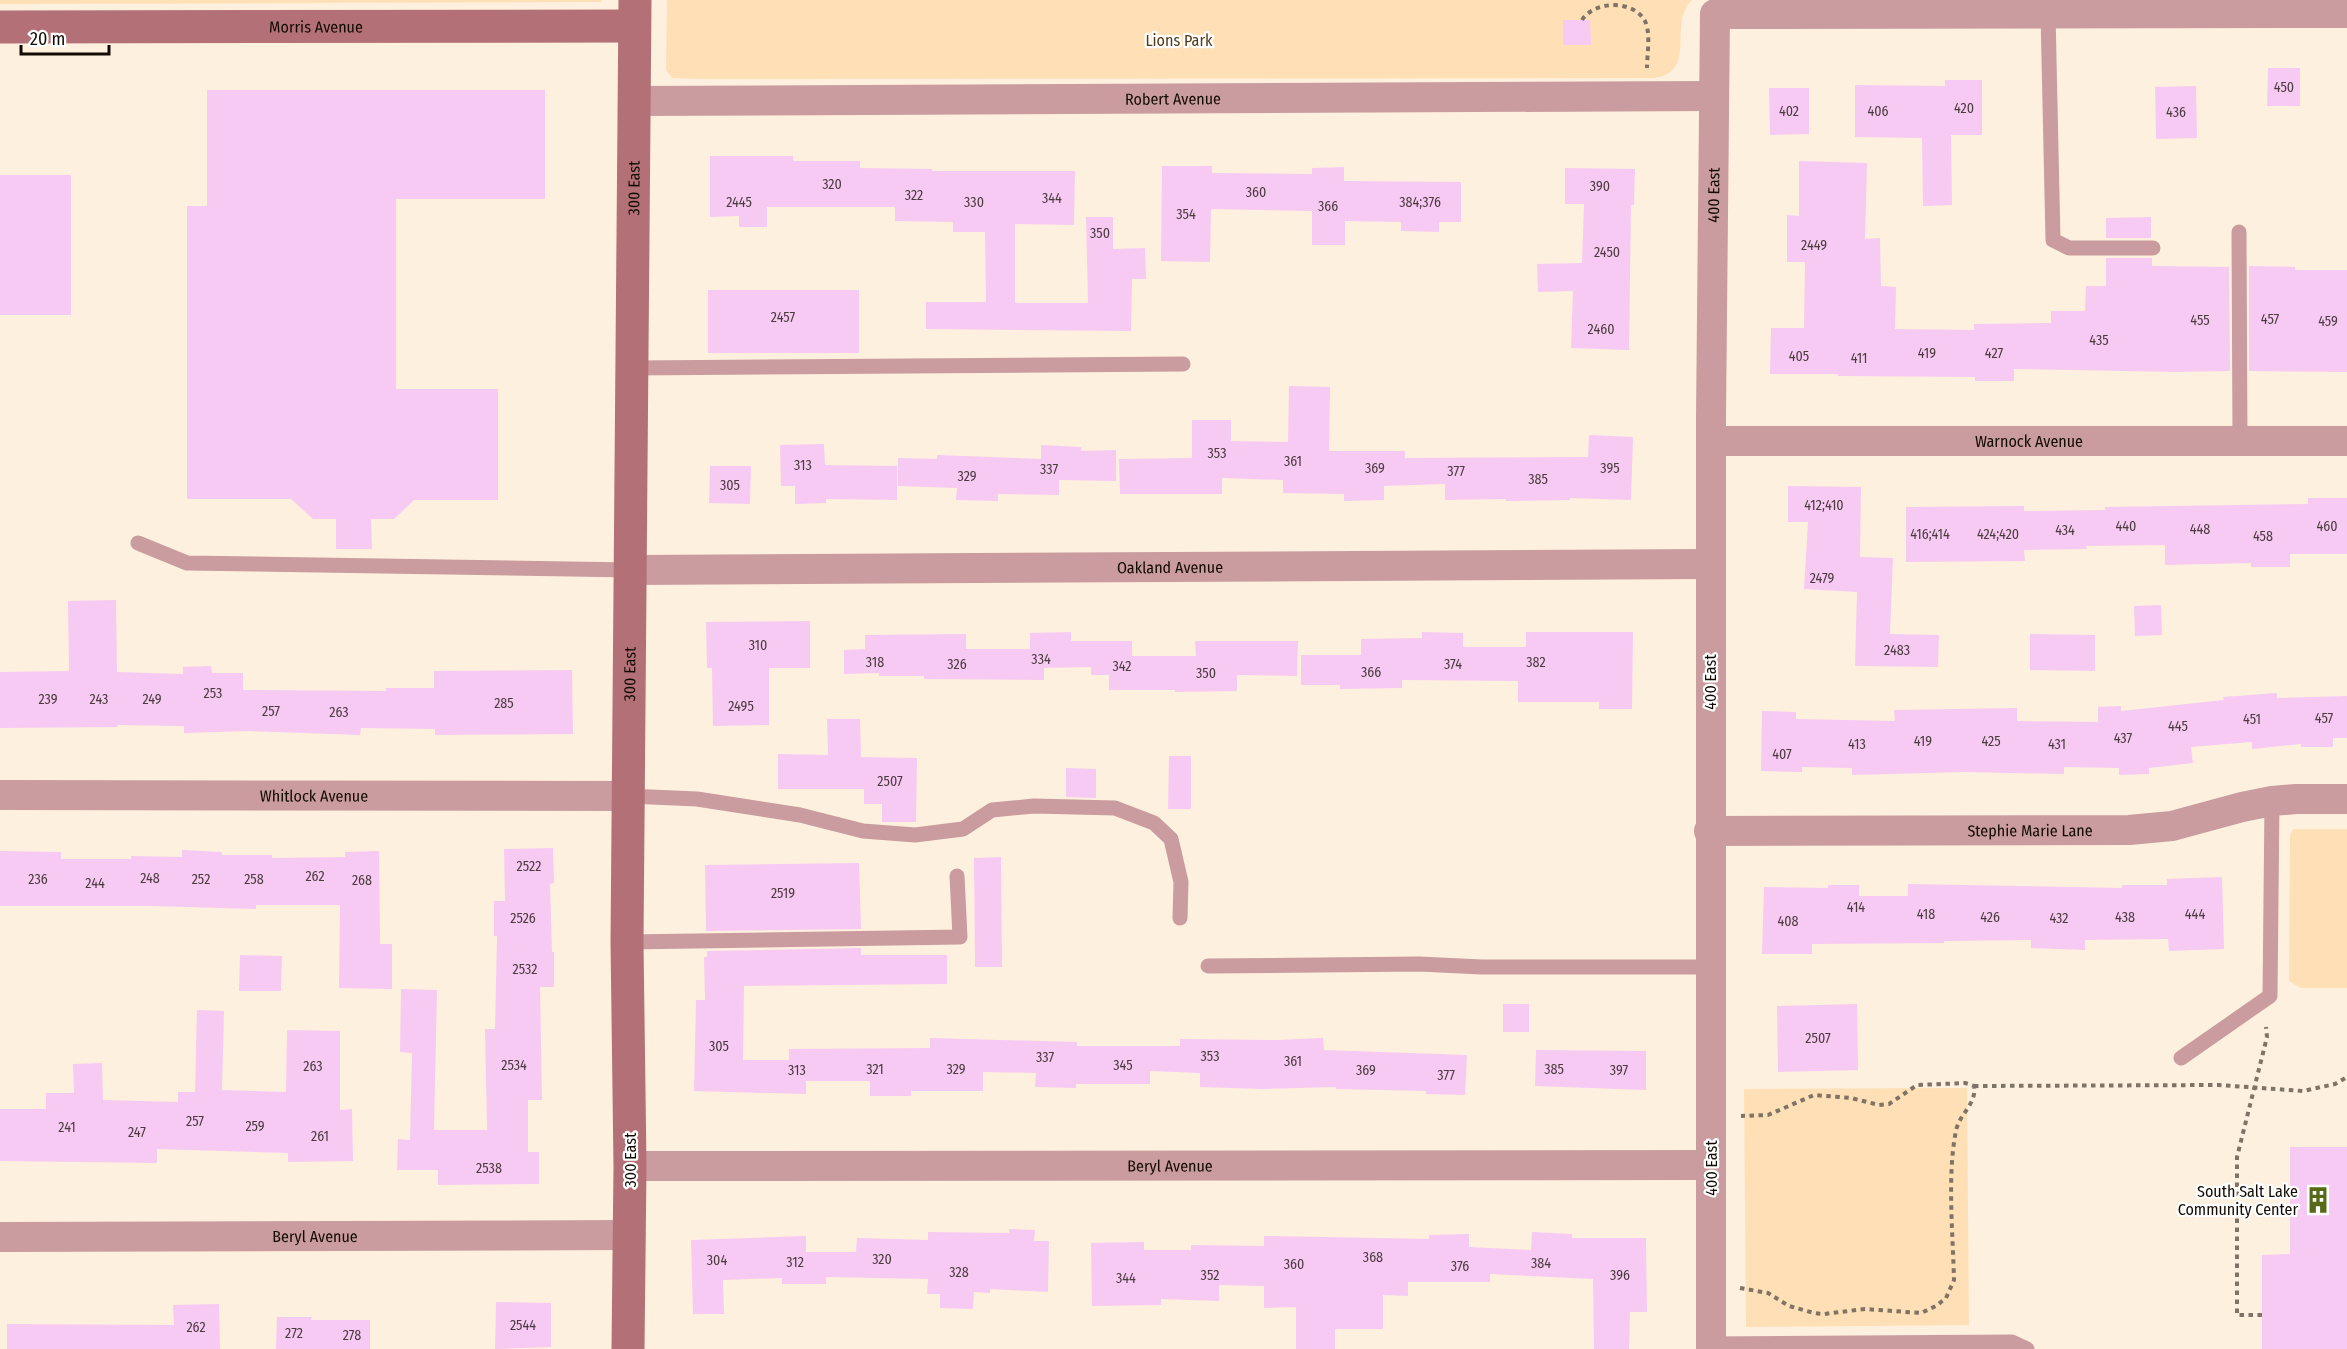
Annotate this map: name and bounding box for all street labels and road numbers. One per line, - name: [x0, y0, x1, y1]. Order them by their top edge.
- street label: Morris Avenue: [269, 17, 363, 37]
- street label: Robert Avenue: [1125, 89, 1221, 109]
- street label: 300 East: [624, 160, 644, 216]
- street label: 400 East: [1704, 166, 1723, 223]
- street label: Warnock Avenue: [1975, 432, 2083, 451]
- street label: Oakland Avenue: [1117, 558, 1223, 577]
- street label: 300 East: [620, 646, 640, 702]
- street label: 400 East: [1701, 654, 1720, 710]
- street label: Whitlock Avenue: [260, 786, 368, 806]
- street label: Stephie Marie Lane: [1967, 821, 2093, 840]
- street label: 300 East: [621, 1132, 640, 1187]
- street label: 400 East: [1702, 1140, 1721, 1196]
- street label: Beryl Avenue: [1127, 1156, 1213, 1176]
- street label: Beryl Avenue: [272, 1227, 358, 1246]

